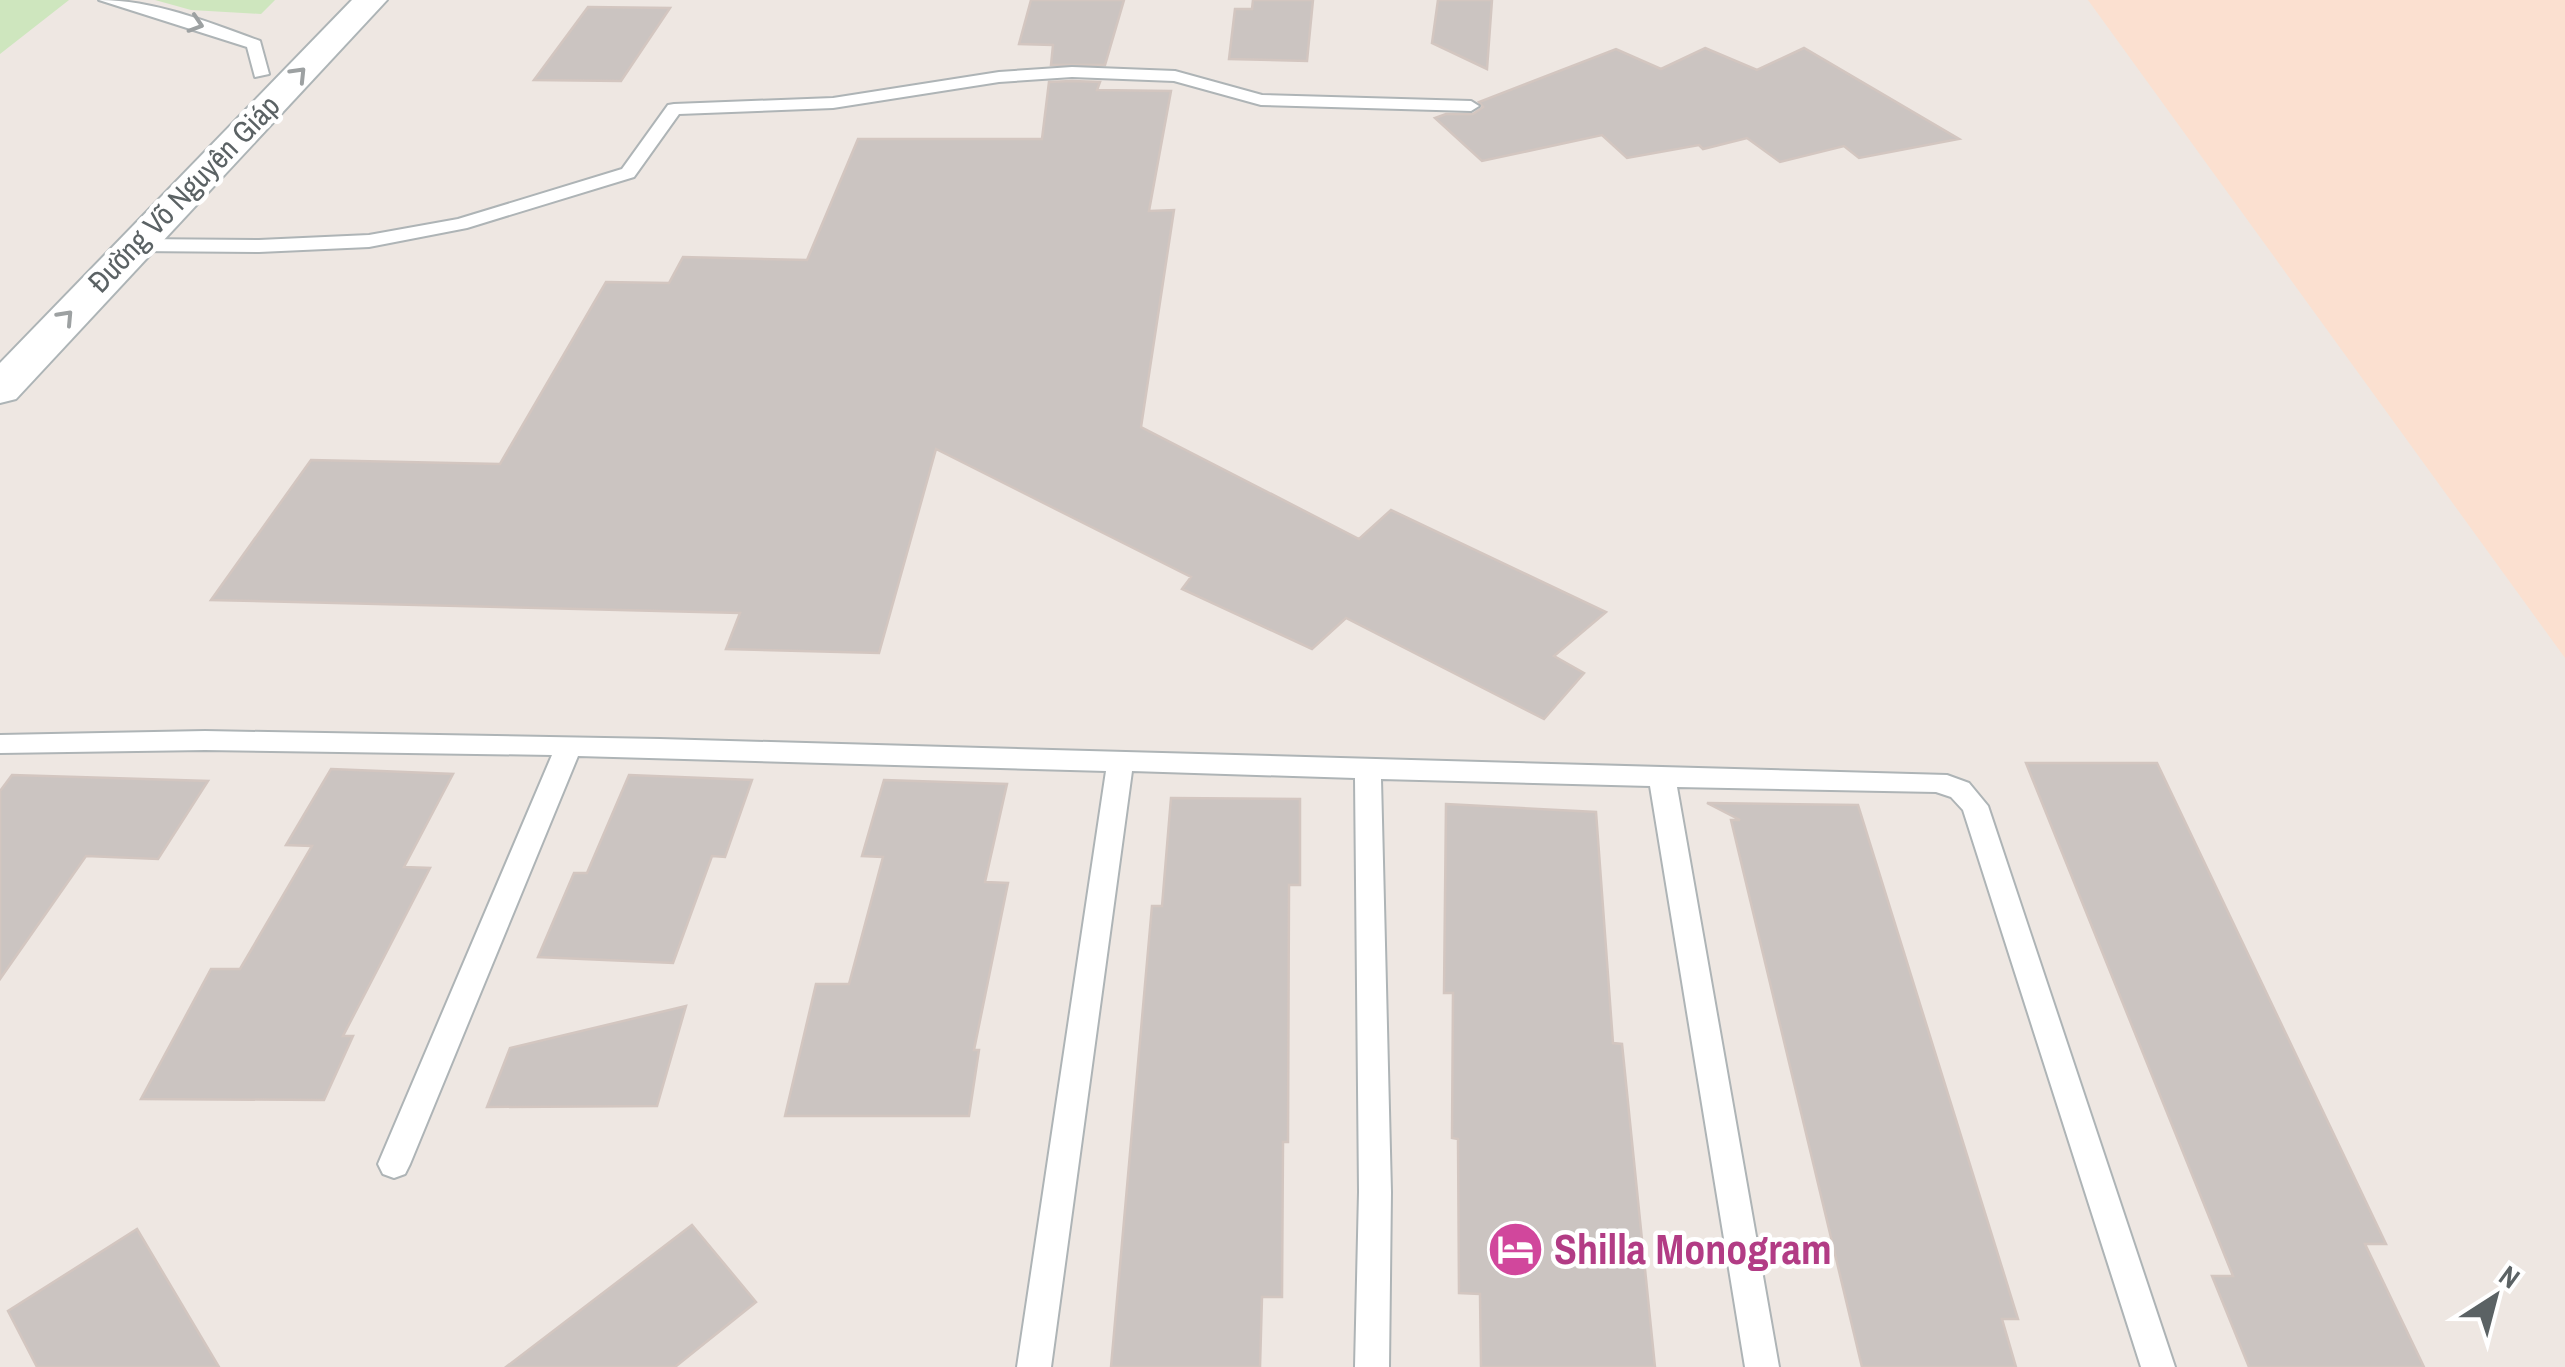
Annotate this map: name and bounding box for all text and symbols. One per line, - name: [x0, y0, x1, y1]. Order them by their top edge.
- one-way arrow: [187, 12, 204, 32]
- one-way arrow: [287, 67, 305, 86]
- street label: Đường Võ Nguyên Giáp: [79, 86, 288, 301]
- one-way arrow: [54, 310, 72, 329]
- hotel icon: Shilla Monogram: [1485, 1219, 1545, 1279]
- place label: Shilla Monogram: [1554, 1221, 1832, 1277]
- north arrow: [2445, 1247, 2545, 1347]
- text: N: [2492, 1257, 2528, 1297]

